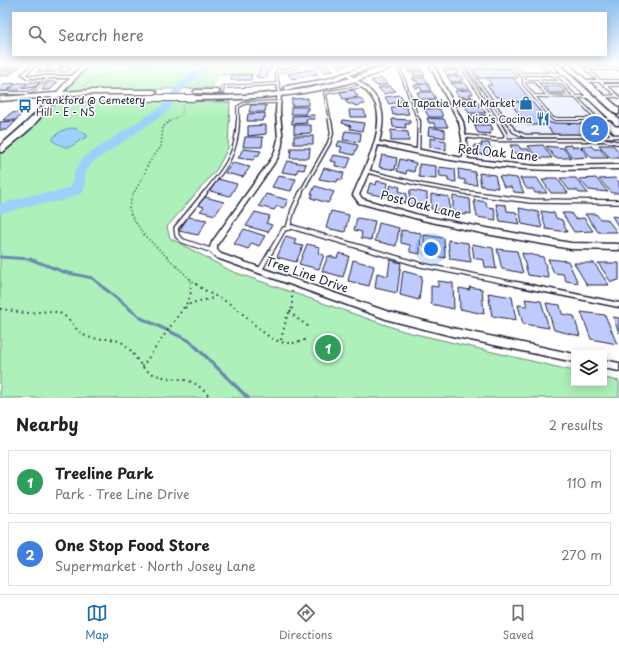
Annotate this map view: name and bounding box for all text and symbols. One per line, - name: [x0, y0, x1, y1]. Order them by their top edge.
- search box: [12, 12, 607, 56]
- icon: search: [26, 23, 48, 45]
- text: Search here: [58, 23, 144, 46]
- place label: Frankford @ Cemetery Hill - E - NS: [36, 92, 145, 119]
- place label: La Tapatia Meat Market: [397, 95, 515, 110]
- shop icon: La Tapatia Meat Market: [518, 95, 534, 111]
- bus stop icon: Frankford @ Cemetery Hill - E - NS: [17, 98, 33, 114]
- place label: Nico's Cocina: [467, 111, 533, 126]
- restaurant icon: Nico's Cocina: [535, 111, 551, 127]
- pin: 2: [582, 114, 608, 144]
- street label: Red Oak Lane: [457, 139, 539, 165]
- street label: Post Oak Lane: [379, 185, 464, 223]
- your location: [421, 239, 441, 259]
- street label: Tree Line Drive: [264, 252, 351, 297]
- pin: 1: [315, 333, 341, 363]
- map controls: [571, 350, 607, 386]
- button: layers: [571, 350, 607, 386]
- text: Nearby: [16, 411, 78, 437]
- text: 2 results: [549, 415, 603, 434]
- text: Treeline Park: [55, 461, 154, 484]
- text: 1: [27, 473, 33, 492]
- text: 110 m: [567, 473, 602, 492]
- text: Park · Tree Line Drive: [55, 484, 190, 503]
- text: One Stop Food Store: [55, 533, 210, 556]
- text: 2: [25, 545, 35, 564]
- text: 270 m: [561, 545, 602, 564]
- text: Supermarket · North Josey Lane: [55, 556, 256, 575]
- tab: Map: [85, 602, 109, 643]
- tab: Directions: [279, 602, 332, 643]
- tab: Saved: [503, 602, 534, 643]

